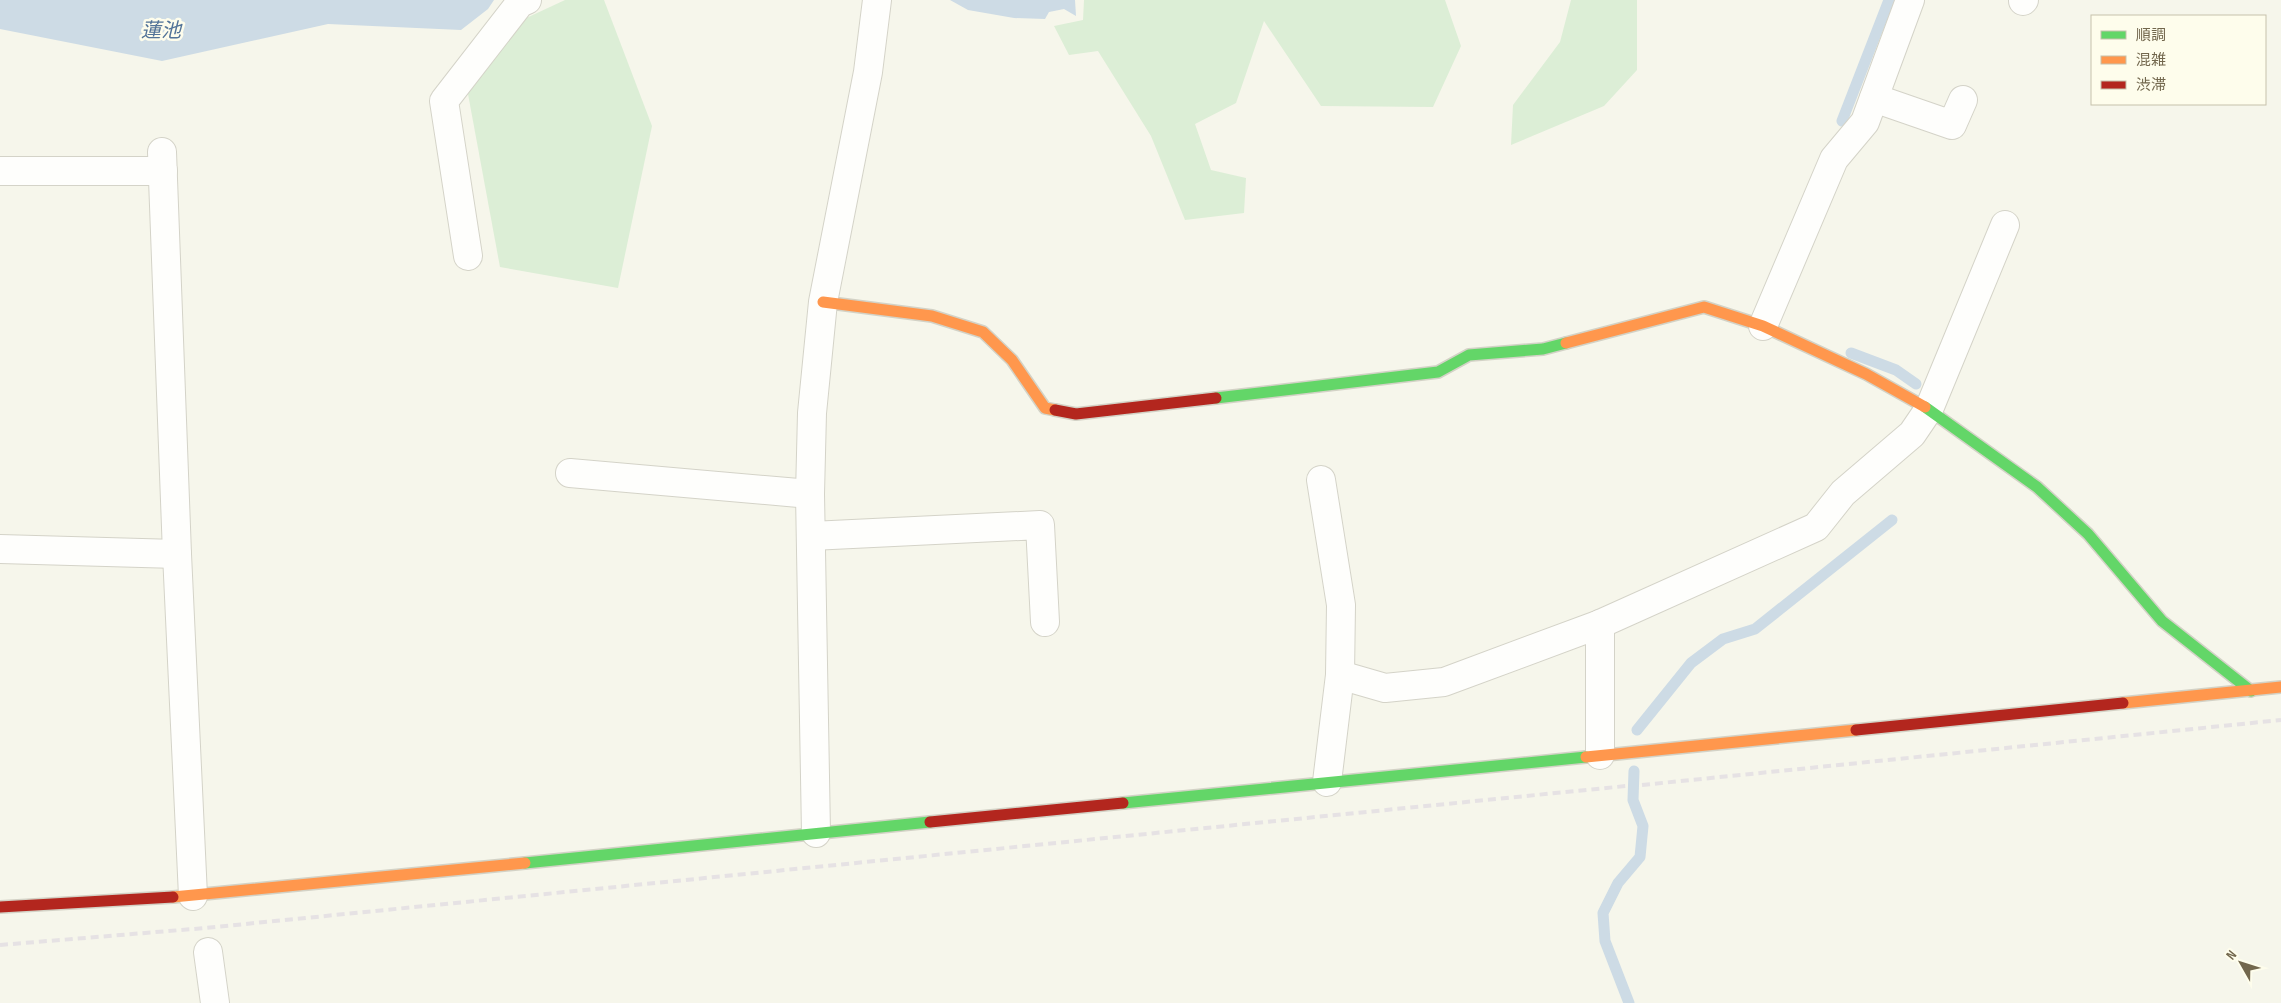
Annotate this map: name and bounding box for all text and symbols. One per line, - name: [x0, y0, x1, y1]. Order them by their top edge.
- legend: [2091, 15, 2266, 105]
- water label: 蓮池: [141, 19, 183, 43]
- text: 順調: [2136, 26, 2166, 45]
- text: 混雑: [2136, 51, 2166, 70]
- text: 渋滞: [2136, 76, 2166, 95]
- north arrow: [2216, 938, 2266, 988]
- text: N: [2222, 947, 2240, 963]

